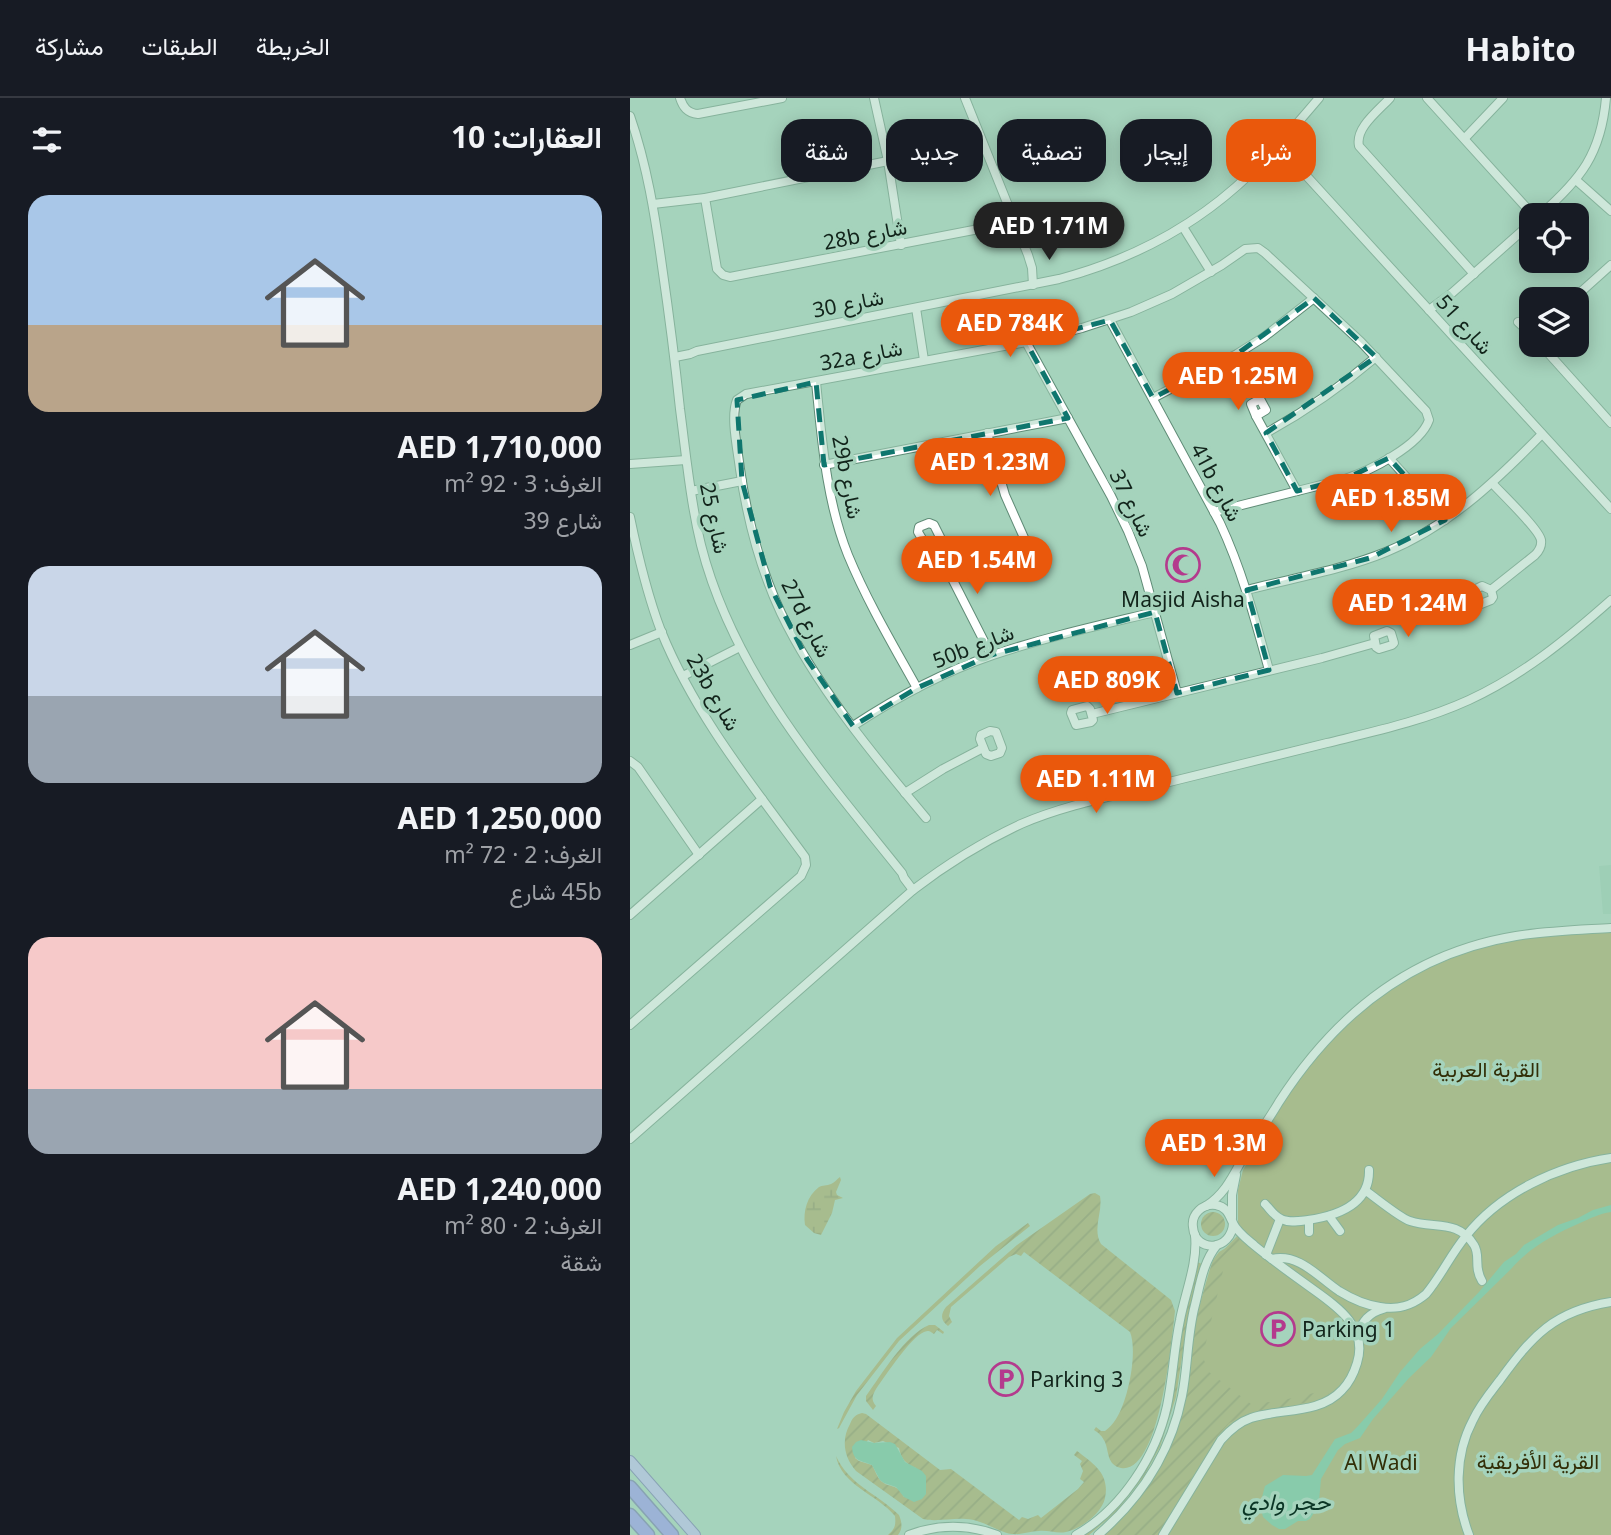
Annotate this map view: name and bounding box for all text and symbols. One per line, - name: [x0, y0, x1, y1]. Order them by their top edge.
- text: Habito: [1465, 26, 1576, 71]
- text: مشاركة: [35, 29, 103, 62]
- text: الطبقات: [141, 29, 218, 62]
- text: الخريطة: [256, 29, 330, 62]
- text: العقارات: 10: [451, 116, 602, 157]
- chip: شقة: [781, 119, 872, 182]
- chip: جديد: [886, 119, 983, 182]
- chip: تصفية: [997, 119, 1106, 182]
- chip: إيجار: [1120, 119, 1212, 182]
- chip: شراء: [1226, 119, 1316, 182]
- icon: filters: [28, 121, 66, 159]
- pin: AED 1.71M: [969, 202, 1129, 262]
- map controls: [1519, 203, 1589, 357]
- button: locate: [1519, 203, 1589, 273]
- text: AED 1.71M: [989, 209, 1109, 241]
- street label: 28b شارع: [821, 212, 909, 257]
- icon: home: [252, 240, 378, 366]
- street label: شارع 30: [810, 282, 886, 325]
- button: layers: [1519, 287, 1589, 357]
- street label: شارع 51: [1430, 288, 1499, 361]
- pin: AED 784K: [938, 300, 1082, 359]
- text: AED 784K: [957, 306, 1063, 338]
- street label: 32a شارع: [817, 333, 905, 378]
- pin: AED 1.25M: [1158, 352, 1318, 412]
- text: AED 1.25M: [1178, 359, 1298, 391]
- text: AED 1,710,000: [397, 426, 602, 467]
- street label: 29b شارع: [825, 433, 870, 521]
- pin: AED 1.23M: [910, 438, 1070, 498]
- street label: 41b شارع: [1184, 438, 1249, 526]
- text: AED 1.23M: [930, 445, 1050, 477]
- street label: شارع 37: [1103, 465, 1160, 542]
- text: الغرف: 3 · 92 m²: [444, 467, 602, 499]
- pin: AED 1.85M: [1311, 474, 1471, 534]
- street label: شارع 25: [693, 480, 736, 556]
- text: AED 1.85M: [1331, 481, 1451, 513]
- text: شارع 39: [523, 504, 602, 536]
- pin: AED 1.54M: [897, 536, 1057, 596]
- text: AED 1.54M: [917, 543, 1037, 575]
- mosque icon: Masjid Aisha: [1164, 546, 1202, 584]
- street label: 27d شارع: [774, 574, 839, 663]
- pin: AED 1.24M: [1328, 580, 1488, 639]
- place label: Masjid Aisha: [1121, 585, 1245, 613]
- text: AED 1.24M: [1348, 586, 1468, 618]
- icon: home: [252, 611, 378, 737]
- street label: 50b شارع: [928, 618, 1018, 675]
- street label: 23b شارع: [680, 648, 747, 736]
- pin: AED 809K: [1035, 656, 1179, 716]
- text: AED 809K: [1054, 663, 1160, 695]
- pin: AED 1.11M: [1016, 756, 1176, 815]
- text: AED 1.11M: [1036, 762, 1156, 794]
- text: AED 1,250,000: [397, 797, 602, 838]
- text: الغرف: 2 · 72 m²: [444, 838, 602, 870]
- text: 45b شارع: [509, 875, 602, 907]
- icon: home: [252, 982, 378, 1108]
- park label: القرية العربية: [1432, 1055, 1540, 1083]
- pin: AED 1.3M: [1142, 1119, 1286, 1179]
- text: AED 1.3M: [1161, 1126, 1267, 1158]
- text: AED 1,240,000: [397, 1168, 602, 1209]
- text: الغرف: 2 · 80 m²: [444, 1209, 602, 1241]
- text: شقة: [560, 1246, 602, 1278]
- parking icon: Parking 1: [1259, 1310, 1297, 1348]
- place label: Parking 1: [1302, 1315, 1395, 1343]
- parking icon: Parking 3: [987, 1360, 1025, 1398]
- place label: Parking 3: [1030, 1365, 1123, 1393]
- park label: القرية الأفريقية: [1477, 1447, 1599, 1475]
- park label: Al Wadi: [1344, 1448, 1418, 1476]
- water label: حجر وادي: [1242, 1485, 1331, 1521]

